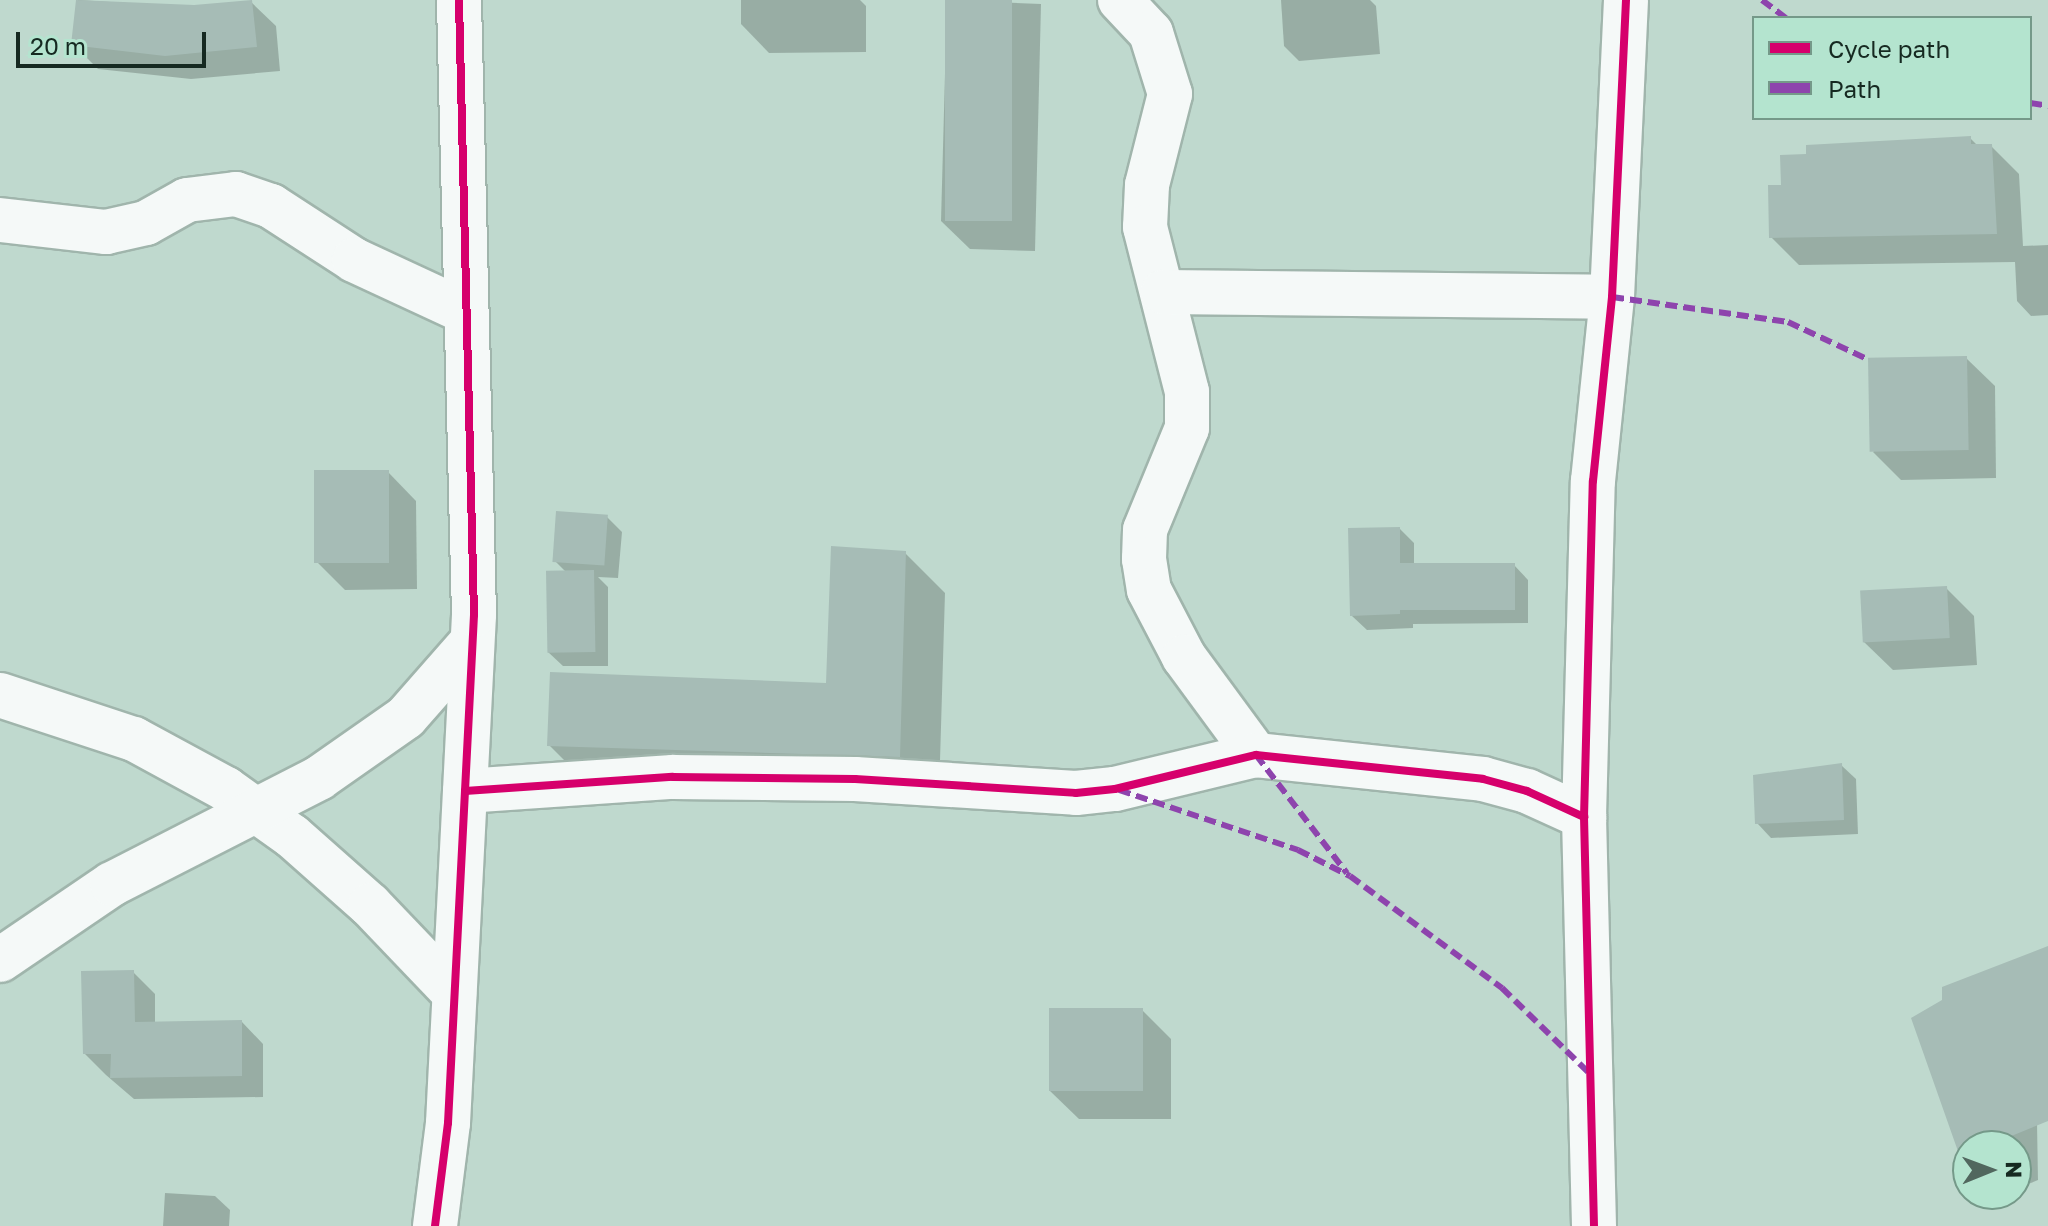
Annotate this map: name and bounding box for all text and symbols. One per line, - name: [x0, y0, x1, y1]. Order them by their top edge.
- scale bar: [20, 16, 210, 66]
- legend: [1752, 16, 2032, 120]
- text: 20 m: [30, 31, 86, 60]
- text: Cycle path: [1828, 34, 1950, 63]
- text: Path: [1828, 74, 1881, 103]
- north arrow: [1952, 1130, 2032, 1210]
- text: N: [2001, 1161, 2028, 1178]

